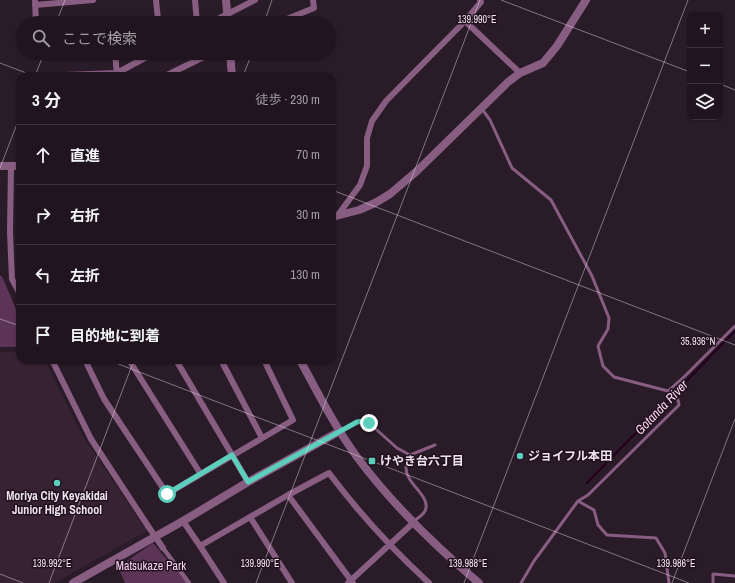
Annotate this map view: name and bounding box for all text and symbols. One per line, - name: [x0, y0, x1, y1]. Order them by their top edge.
- map controls: [687, 12, 723, 120]
- button: +: [687, 12, 723, 48]
- text: 139.990°E: [457, 13, 497, 26]
- search box: [16, 16, 336, 60]
- icon: search: [30, 27, 52, 49]
- text: ここで検索: [62, 28, 137, 49]
- button: −: [687, 48, 723, 84]
- button: layers: [687, 84, 723, 120]
- text: 3 分: [32, 88, 61, 111]
- text: 徒歩 · 230 m: [255, 91, 320, 108]
- icon: ahead: [32, 144, 54, 166]
- text: 直進: [70, 145, 100, 166]
- text: 70 m: [296, 146, 320, 163]
- icon: right: [32, 204, 54, 226]
- text: 右折: [70, 205, 100, 226]
- text: 30 m: [296, 206, 320, 223]
- icon: left: [32, 264, 54, 286]
- text: 左折: [70, 265, 100, 286]
- text: 130 m: [290, 266, 320, 283]
- icon: arrive: [32, 324, 54, 346]
- text: 目的地に到着: [70, 325, 160, 346]
- text: 35.936°N: [681, 335, 716, 348]
- water label: Gotanda River: [631, 376, 692, 438]
- route end: [360, 414, 378, 432]
- place label: ジョイフル本田: [528, 448, 612, 464]
- marker: ジョイフル本田: [515, 451, 525, 461]
- place label: けやき台六丁目: [380, 453, 464, 469]
- marker: けやき台六丁目: [367, 456, 377, 466]
- marker: Moriya City Keyakidai Junior High School: [52, 478, 62, 488]
- route start: [158, 485, 176, 503]
- place label: Moriya City Keyakidai Junior High School: [6, 488, 108, 518]
- text: 139.992°E: [32, 557, 72, 570]
- text: 139.990°E: [240, 557, 280, 570]
- text: 139.988°E: [448, 557, 488, 570]
- text: 139.986°E: [656, 557, 696, 570]
- park label: Matsukaze Park: [116, 558, 186, 574]

